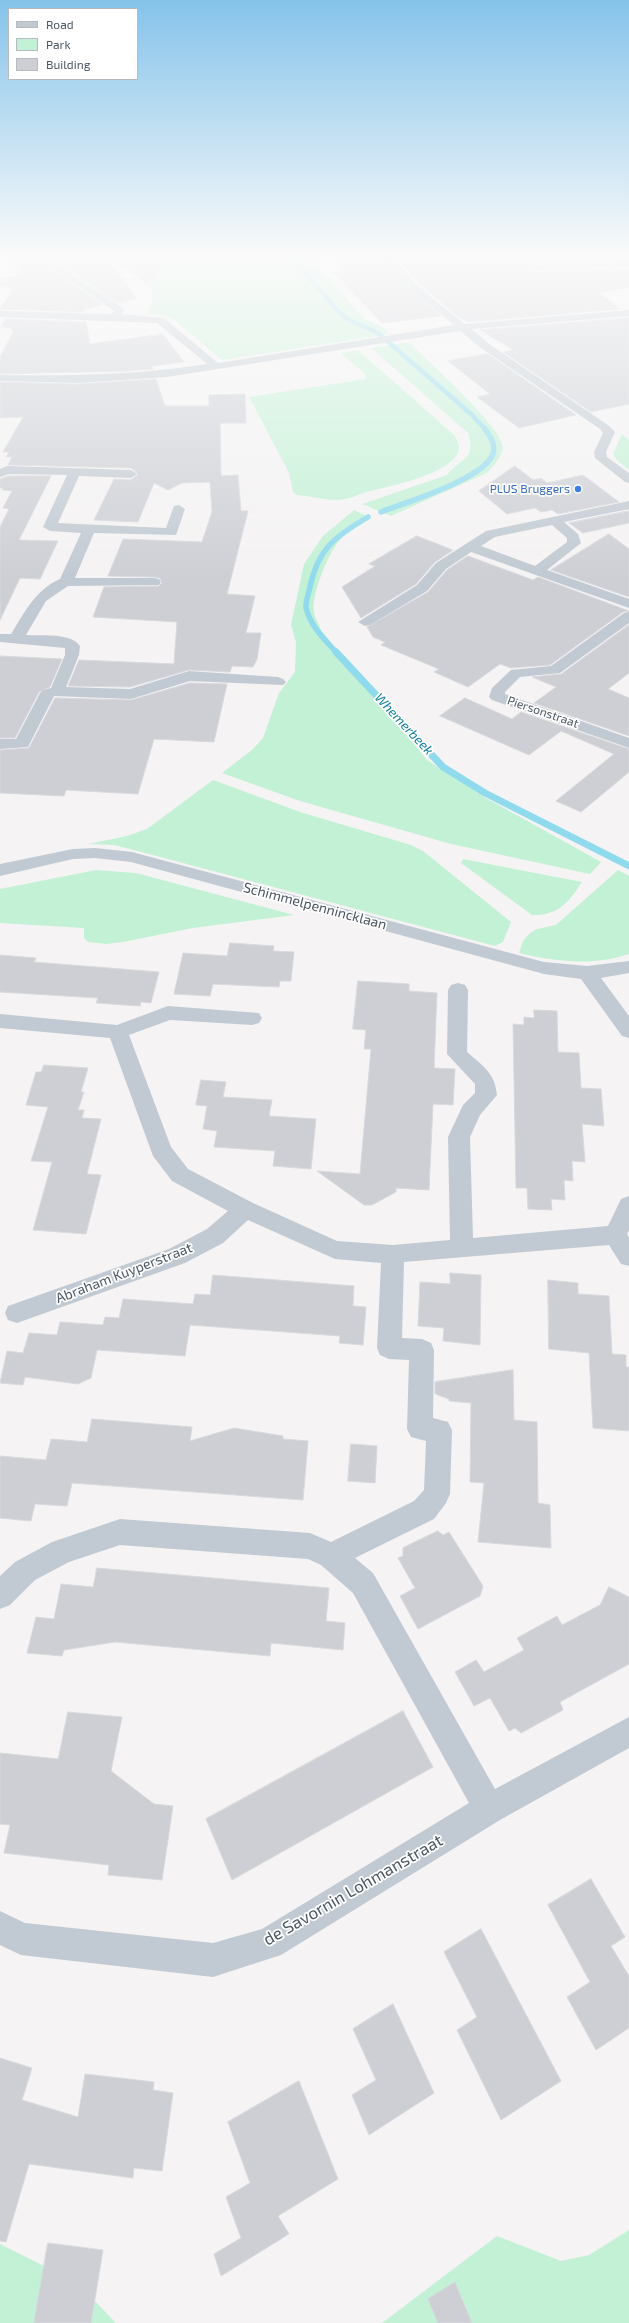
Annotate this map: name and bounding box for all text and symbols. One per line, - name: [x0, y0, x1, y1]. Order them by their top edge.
- legend: [8, 8, 138, 80]
- text: Road: [46, 17, 74, 31]
- text: Park: [46, 37, 71, 51]
- text: Building: [46, 57, 90, 71]
- place label: PLUS Bruggers: [490, 482, 570, 496]
- marker: PLUS Bruggers: [573, 484, 583, 494]
- water label: Whemerbeek: [372, 690, 436, 758]
- street label: Piersonstraat: [505, 693, 581, 731]
- street label: Schimmelpennincklaan: [242, 879, 388, 933]
- street label: Abraham Kuyperstraat: [53, 1239, 195, 1307]
- street label: de Savornin Lohmanstraat: [260, 1830, 446, 1950]

